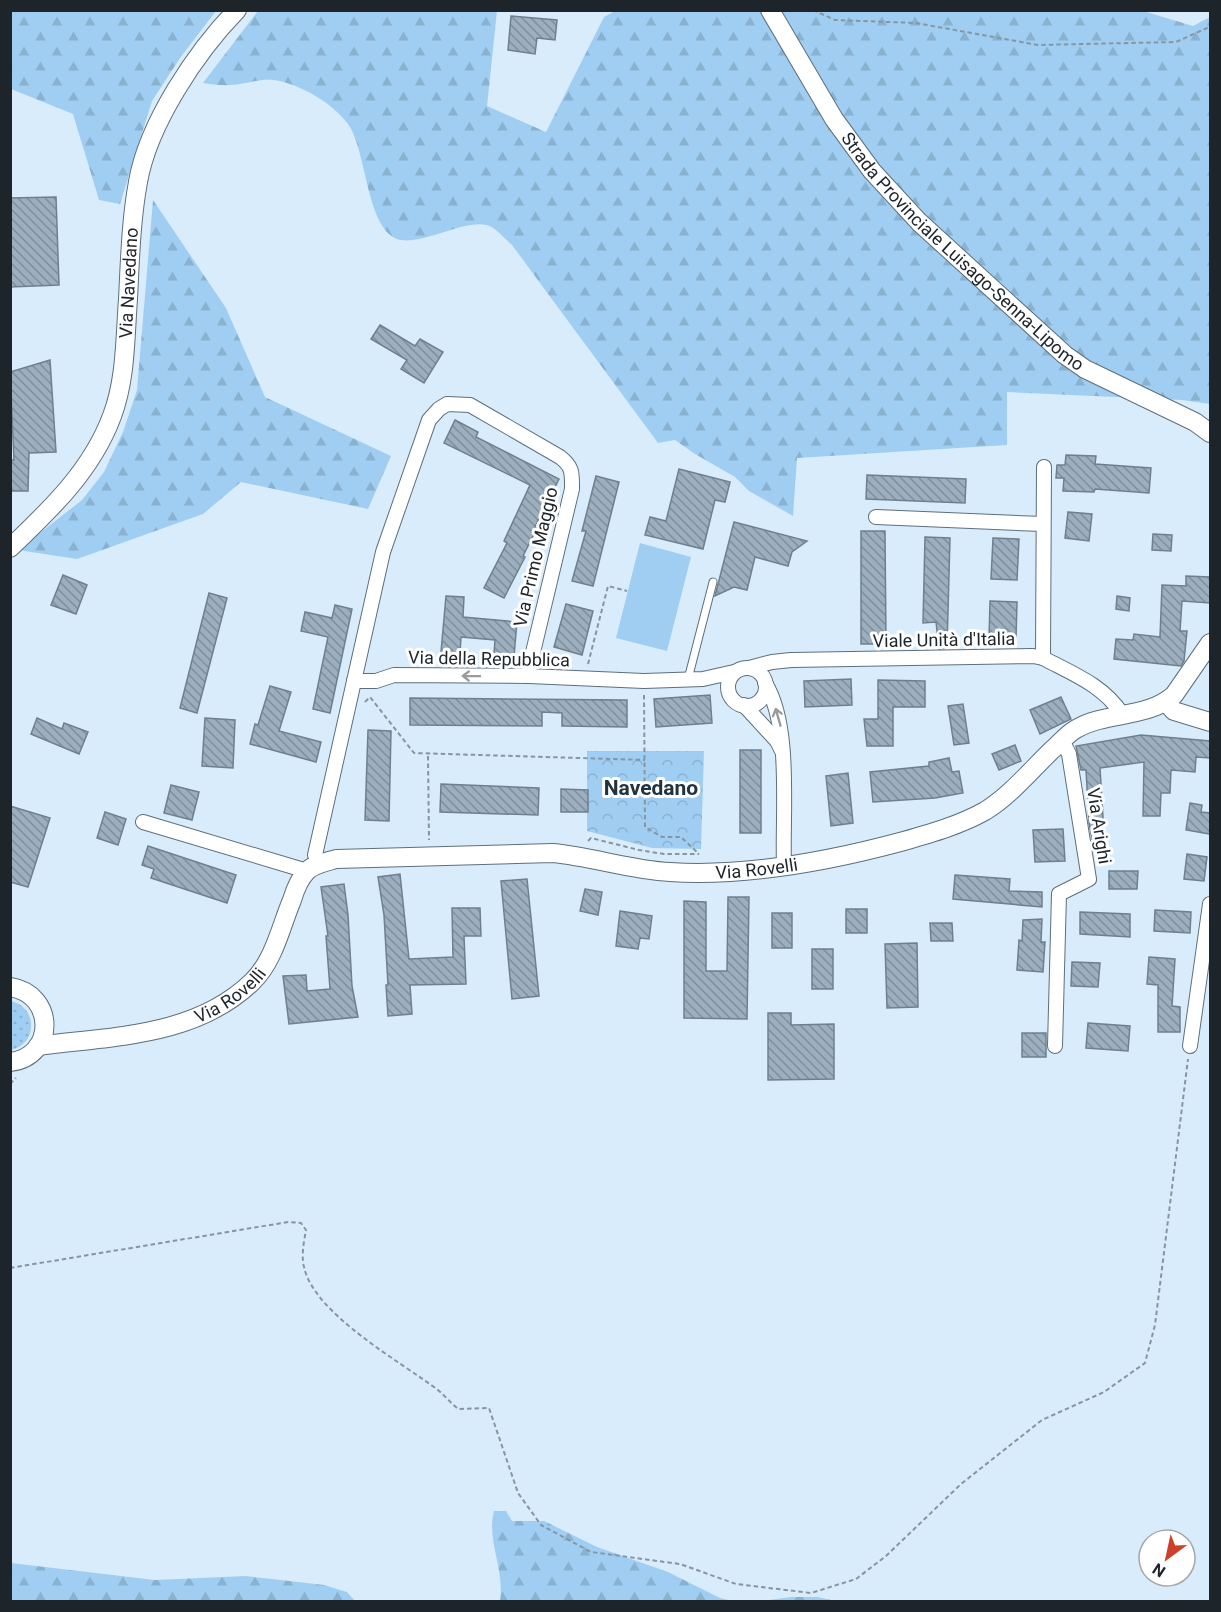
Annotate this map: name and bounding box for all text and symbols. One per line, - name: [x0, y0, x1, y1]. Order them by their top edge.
- street label: Strada Provinciale Luisago-Senna-Lipomo: [837, 128, 1088, 375]
- street label: Via Navedano: [115, 227, 142, 339]
- street label: Via Primo Maggio: [509, 485, 562, 629]
- street label: Viale Unità d'Italia: [873, 628, 1015, 651]
- street label: Via della Repubblica: [408, 647, 570, 670]
- one-way arrow: [461, 670, 481, 682]
- one-way arrow: [772, 708, 783, 727]
- district label: Navedano: [604, 776, 698, 800]
- street label: Via Arighi: [1083, 786, 1116, 865]
- street label: Via Rovelli: [715, 854, 799, 883]
- street label: Via Rovelli: [191, 964, 270, 1027]
- north arrow: [1137, 1528, 1197, 1588]
- text: N: [1149, 1559, 1169, 1581]

